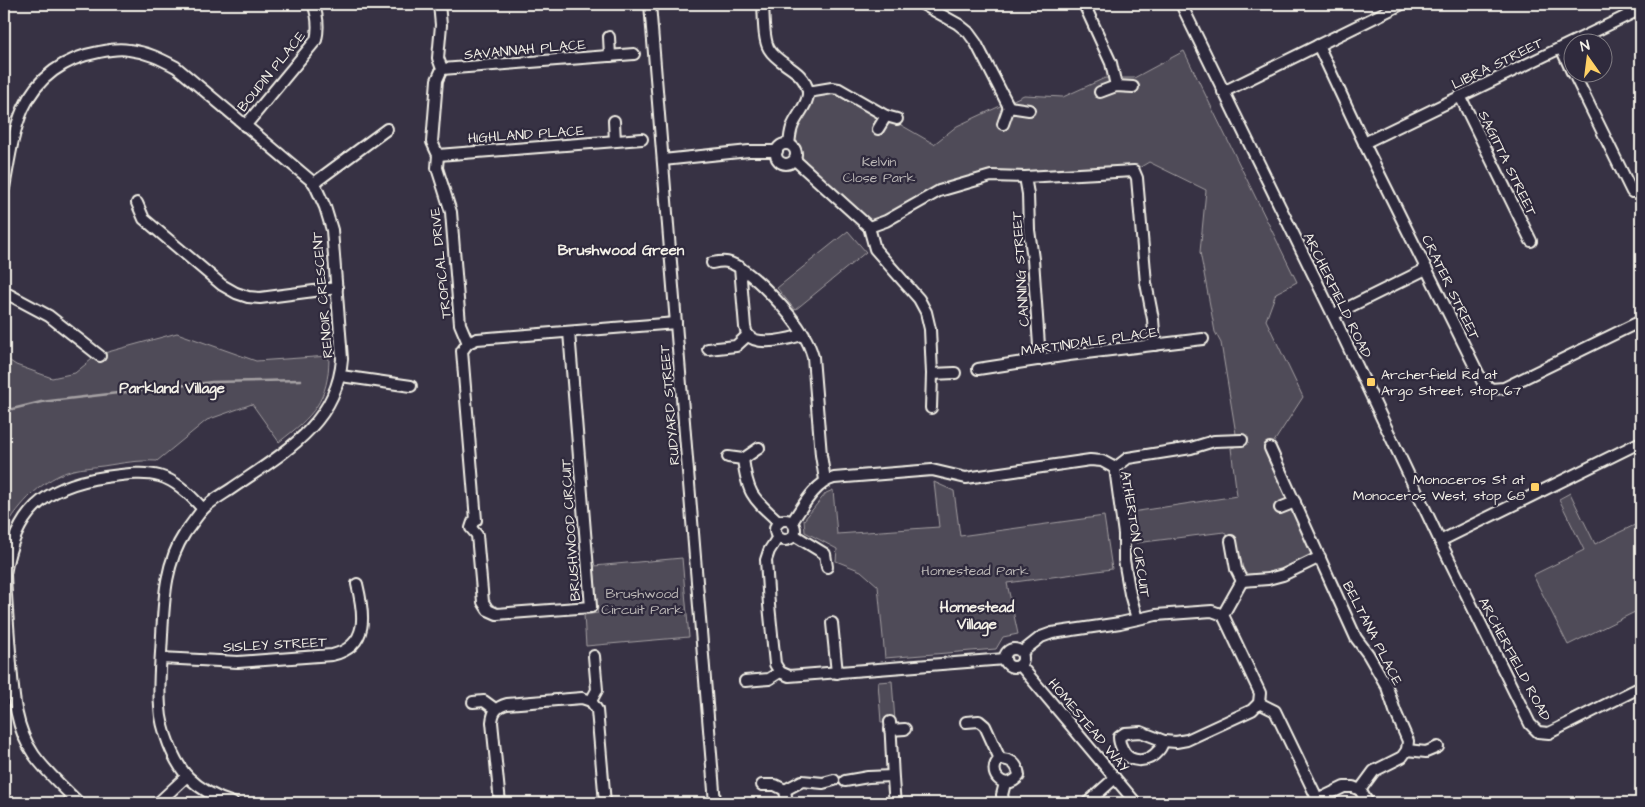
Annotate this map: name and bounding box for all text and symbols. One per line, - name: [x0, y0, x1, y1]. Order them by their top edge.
- street label: BOUDIN PLACE: [233, 26, 311, 116]
- north arrow: [1562, 32, 1612, 82]
- street label: LIBRA STREET: [1448, 33, 1547, 95]
- street label: SAVANNAH PLACE: [463, 35, 587, 65]
- text: N: [1578, 36, 1592, 57]
- street label: SAGITTA STREET: [1473, 107, 1541, 220]
- street label: HIGHLAND PLACE: [467, 121, 586, 149]
- park label: Kelvin Close Park: [843, 152, 916, 188]
- street label: TROPICAL DRIVE: [425, 206, 457, 319]
- street label: CANNING STREET: [1007, 210, 1035, 327]
- street label: ARCHERFIELD ROAD: [1298, 229, 1376, 362]
- street label: RENOIR CRESCENT: [307, 231, 338, 359]
- street label: CRATER STREET: [1416, 232, 1484, 344]
- district label: Brushwood Green: [558, 240, 685, 261]
- street label: MARTINDALE PLACE: [1020, 322, 1159, 361]
- street label: RUDYARD STREET: [655, 343, 685, 466]
- place label: Archerfield Rd at Argo Street, stop 67: [1381, 365, 1521, 401]
- marker: Archerfield Rd at Argo Street, stop 67: [1365, 376, 1377, 388]
- district label: Parkland Village: [119, 378, 225, 401]
- street label: BRUSHWOOD CIRCUIT: [556, 458, 586, 602]
- street label: ATHERTON CIRCUIT: [1115, 470, 1155, 599]
- place label: Monoceros St at Monoceros West, stop 68: [1353, 470, 1525, 506]
- marker: Monoceros St at Monoceros West, stop 68: [1529, 481, 1541, 493]
- park label: Homestead Park: [921, 561, 1029, 581]
- street label: BELTANA PLACE: [1337, 578, 1407, 690]
- park label: Brushwood Circuit Park: [601, 584, 683, 620]
- street label: ARCHERFIELD ROAD: [1473, 594, 1555, 725]
- district label: Homestead Village: [940, 597, 1014, 637]
- street label: SISLEY STREET: [223, 632, 328, 658]
- street label: HOMESTEAD WAY: [1043, 674, 1134, 777]

